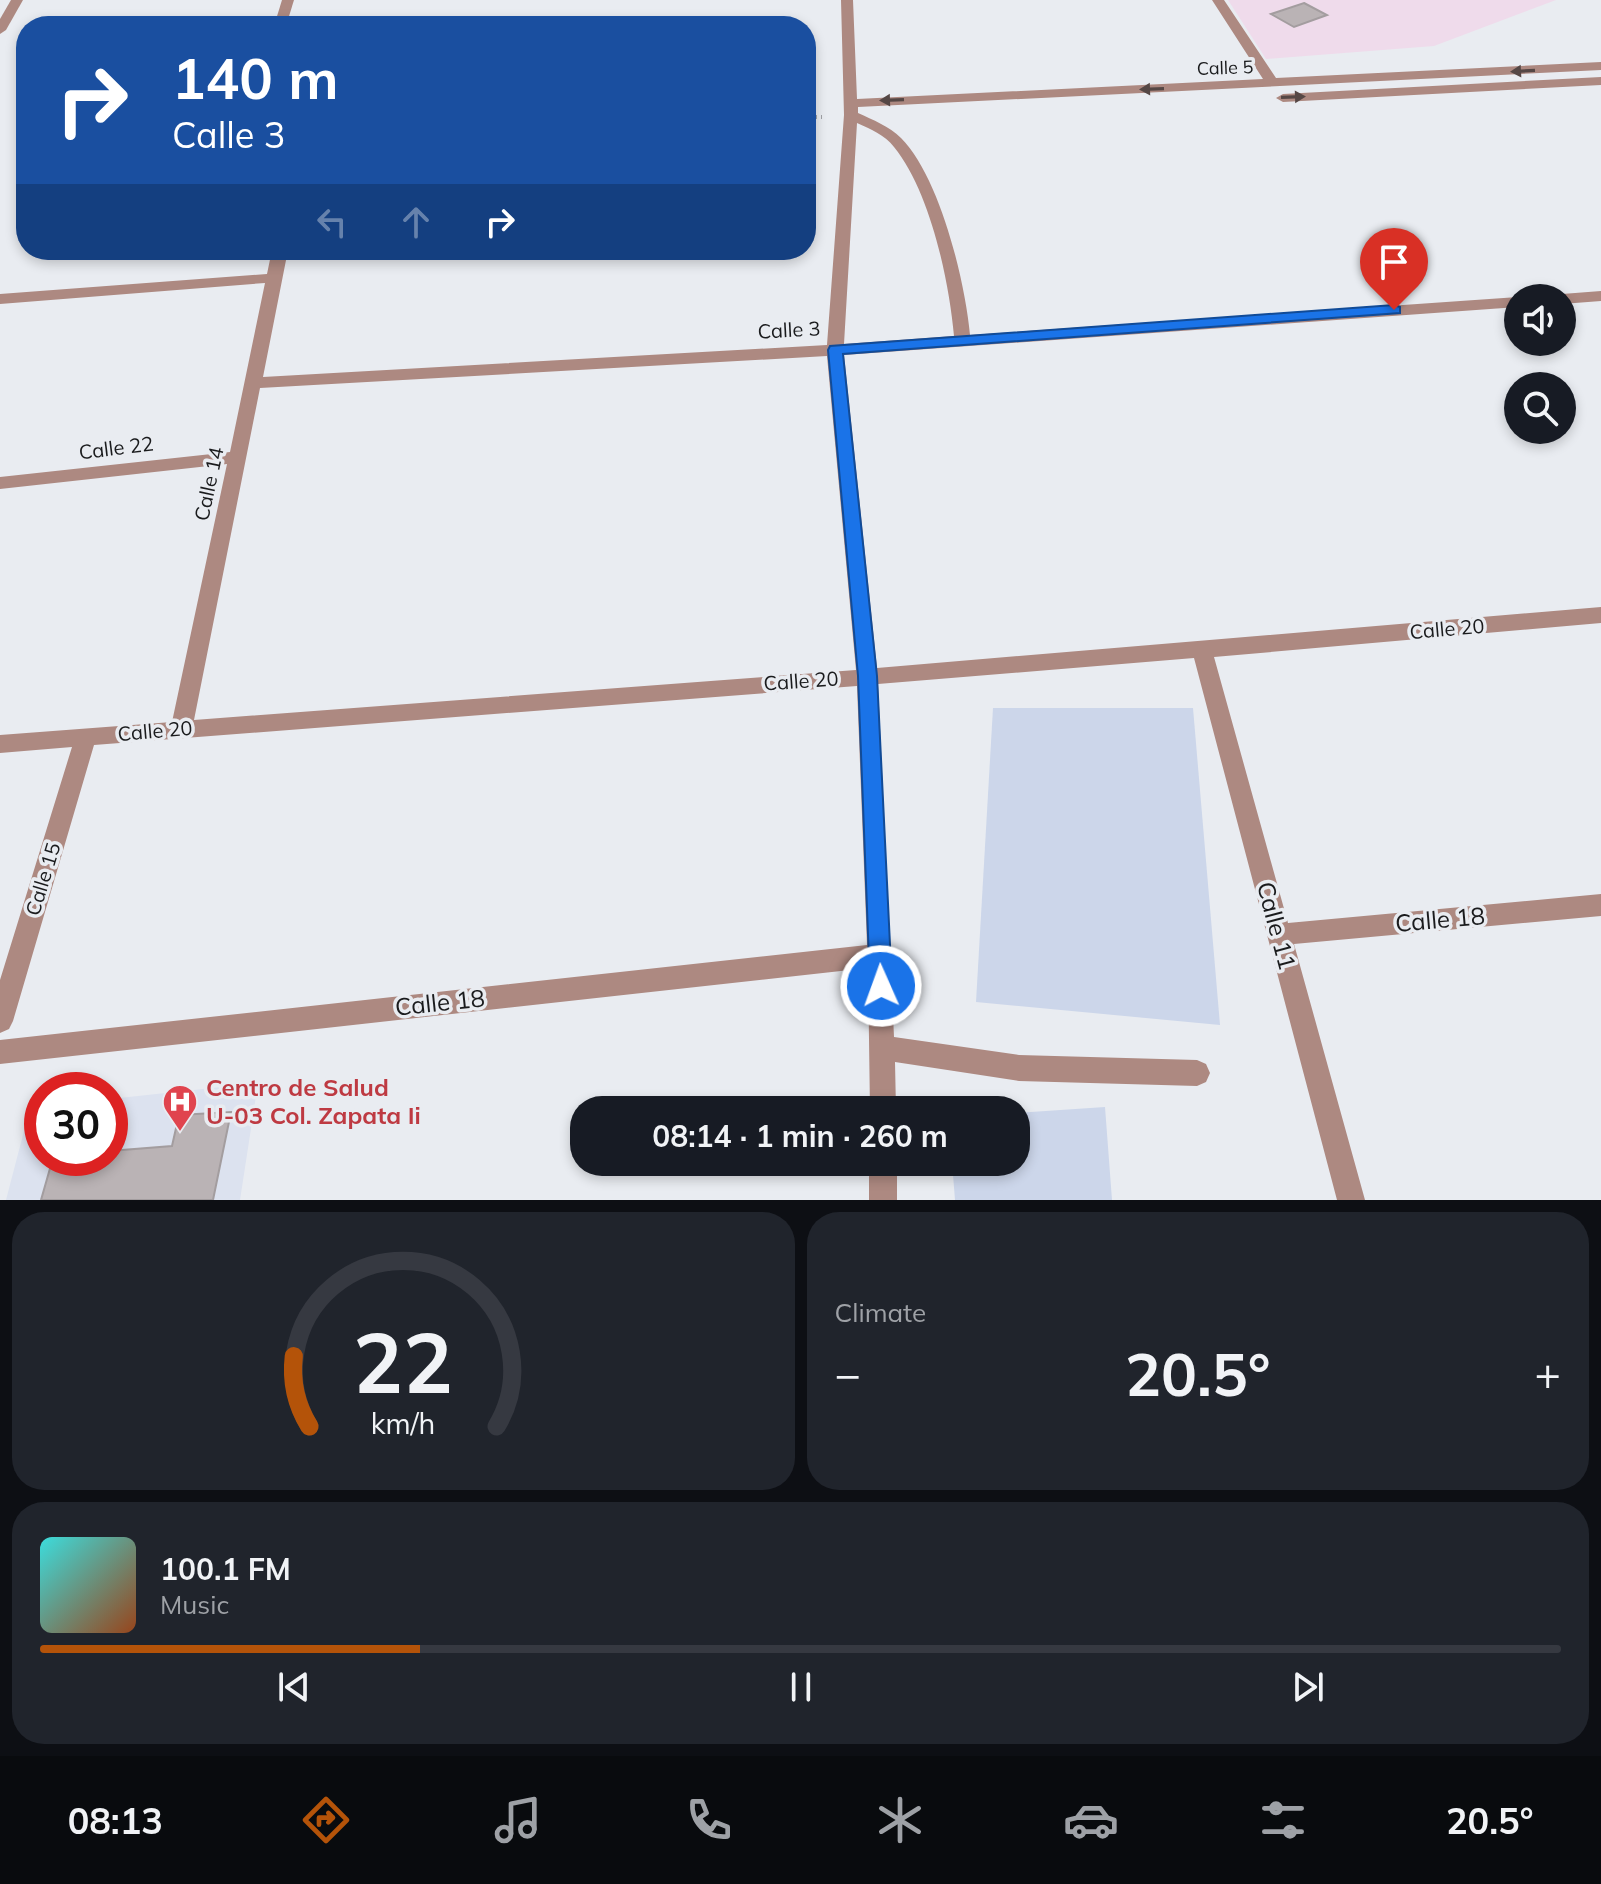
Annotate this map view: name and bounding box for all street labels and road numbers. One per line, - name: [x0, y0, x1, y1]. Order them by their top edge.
- street label: Calle 5: [1196, 55, 1254, 80]
- street label: Calle 3: [757, 315, 821, 344]
- street label: Calle 22: [77, 431, 155, 464]
- street label: Calle 14: [188, 445, 229, 523]
- street label: Calle 20: [1409, 613, 1485, 644]
- street label: Calle 20: [763, 665, 839, 696]
- street label: Calle 20: [117, 715, 193, 746]
- street label: Calle 15: [20, 839, 65, 918]
- street label: Calle 11: [1251, 878, 1303, 973]
- street label: Calle 18: [1394, 900, 1486, 938]
- street label: Calle 18: [394, 982, 486, 1022]

